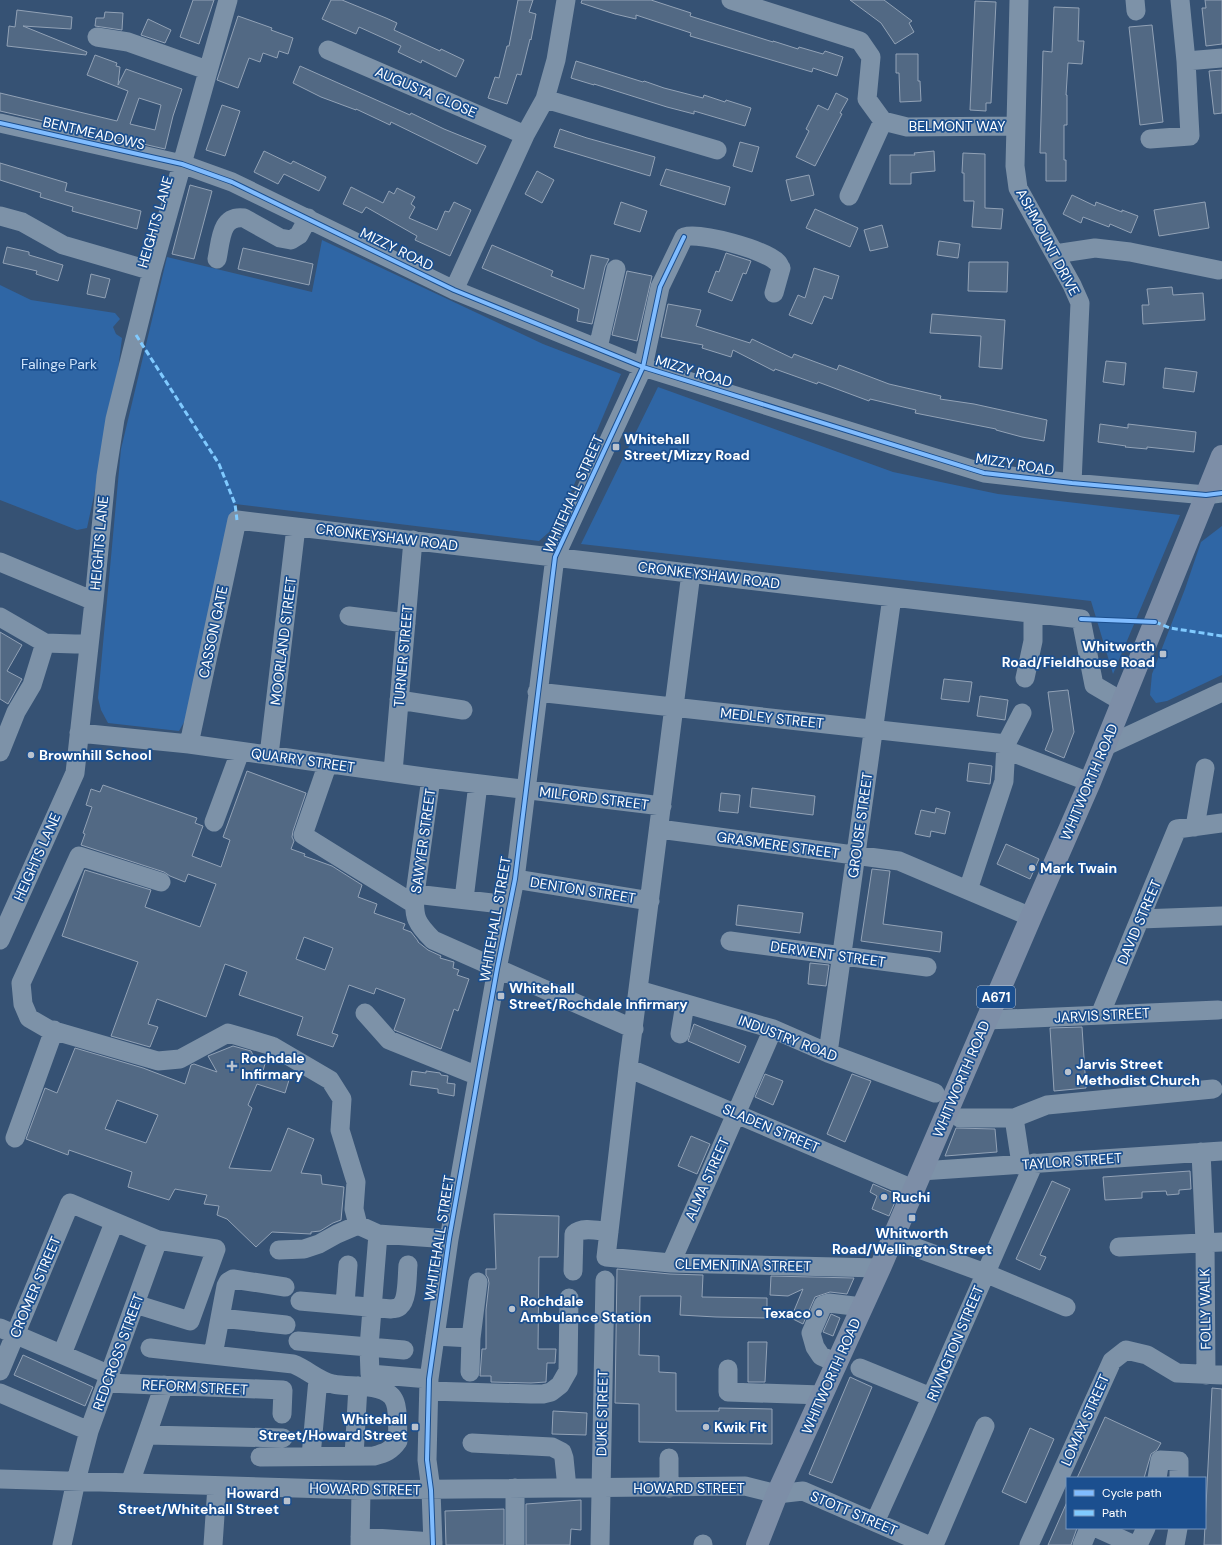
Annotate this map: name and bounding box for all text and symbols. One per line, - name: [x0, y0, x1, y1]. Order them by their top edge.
- street label: AUGUSTA CLOSE: [372, 62, 480, 122]
- street label: BENTMEADOWS: [41, 112, 147, 154]
- street label: BELMONT WAY: [909, 117, 1005, 135]
- street label: HEIGHTS LANE: [133, 174, 177, 270]
- street label: ASHMOUNT DRIVE: [1012, 185, 1084, 299]
- street label: MIZZY ROAD: [357, 224, 437, 274]
- street label: MIZZY ROAD: [653, 351, 735, 391]
- park label: Falinge Park: [21, 355, 97, 373]
- place label: Whitehall Street/Mizzy Road: [624, 430, 750, 464]
- street label: WHITEHALL STREET: [539, 432, 607, 556]
- marker: Whitehall Street/Mizzy Road: [611, 442, 621, 452]
- street label: MIZZY ROAD: [974, 449, 1056, 479]
- street label: HEIGHTS LANE: [86, 495, 112, 591]
- street label: CRONKEYSHAW ROAD: [315, 519, 459, 555]
- street label: CRONKEYSHAW ROAD: [637, 557, 781, 593]
- street label: MOORLAND STREET: [266, 576, 300, 706]
- street label: CASSON GATE: [194, 584, 232, 680]
- street label: TURNER STREET: [390, 604, 416, 708]
- place label: Whitworth Road/Fieldhouse Road: [1002, 637, 1155, 671]
- marker: Whitworth Road/Fieldhouse Road: [1158, 649, 1168, 659]
- street label: MEDLEY STREET: [719, 704, 825, 732]
- street label: WHITWORTH ROAD: [1056, 721, 1122, 843]
- street label: QUARRY STREET: [250, 744, 356, 776]
- place label: Brownhill School: [39, 746, 152, 764]
- marker: Brownhill School: [26, 750, 36, 760]
- street label: GROUSE STREET: [844, 771, 876, 879]
- street label: MILFORD STREET: [538, 782, 650, 814]
- street label: SAWYER STREET: [407, 787, 439, 895]
- street label: HEIGHTS LANE: [10, 810, 64, 904]
- street label: GRASMERE STREET: [715, 827, 841, 863]
- street label: WHITEHALL STREET: [475, 855, 515, 983]
- place label: Mark Twain: [1040, 859, 1117, 877]
- marker: Mark Twain: [1027, 863, 1037, 873]
- street label: DENTON STREET: [529, 873, 637, 907]
- street label: DAVID STREET: [1113, 877, 1165, 967]
- street label: DERWENT STREET: [769, 937, 887, 971]
- place label: Whitehall Street/Rochdale Infirmary: [509, 979, 688, 1013]
- road number: A671: [977, 986, 1015, 1008]
- marker: Whitehall Street/Rochdale Infirmary: [496, 991, 506, 1001]
- street label: JARVIS STREET: [1054, 1003, 1151, 1027]
- street label: INDUSTRY ROAD: [736, 1011, 840, 1065]
- street label: WHITWORTH ROAD: [928, 1018, 994, 1140]
- place label: Rochdale Infirmary: [241, 1049, 305, 1083]
- place label: Jarvis Street Methodist Church: [1076, 1055, 1200, 1089]
- marker: Rochdale Infirmary: [226, 1060, 238, 1072]
- marker: Jarvis Street Methodist Church: [1063, 1067, 1073, 1077]
- street label: SLADEN STREET: [720, 1100, 822, 1157]
- street label: ALMA STREET: [681, 1134, 733, 1223]
- street label: TAYLOR STREET: [1021, 1149, 1123, 1173]
- street label: WHITEHALL STREET: [420, 1174, 458, 1302]
- place label: Ruchi: [892, 1188, 931, 1206]
- marker: Ruchi: [879, 1192, 889, 1202]
- marker: Whitworth Road/Wellington Street: [907, 1213, 917, 1223]
- place label: Whitworth Road/Wellington Street: [832, 1224, 992, 1258]
- street label: CROMER STREET: [5, 1233, 65, 1341]
- street label: CLEMENTINA STREET: [675, 1255, 811, 1275]
- street label: FOLLY WALK: [1195, 1268, 1215, 1350]
- street label: RIVINGTON STREET: [923, 1282, 988, 1404]
- street label: REDCROSS STREET: [89, 1291, 147, 1413]
- place label: Rochdale Ambulance Station: [520, 1292, 651, 1326]
- marker: Rochdale Ambulance Station: [507, 1304, 517, 1314]
- place label: Texaco: [763, 1304, 811, 1322]
- marker: Texaco: [814, 1308, 824, 1318]
- street label: WHITWORTH ROAD: [797, 1315, 865, 1437]
- street label: DUKE STREET: [592, 1370, 612, 1456]
- street label: LOMAX STREET: [1057, 1371, 1113, 1469]
- street label: REFORM STREET: [142, 1375, 249, 1399]
- place label: Whitehall Street/Howard Street: [259, 1410, 407, 1444]
- place label: Kwik Fit: [714, 1418, 767, 1436]
- marker: Whitehall Street/Howard Street: [410, 1422, 420, 1432]
- marker: Kwik Fit: [701, 1422, 711, 1432]
- legend: [1066, 1477, 1206, 1529]
- street label: HOWARD STREET: [309, 1479, 421, 1499]
- street label: HOWARD STREET: [633, 1479, 745, 1497]
- place label: Howard Street/Whitehall Street: [118, 1484, 279, 1518]
- text: Cycle path: [1102, 1485, 1162, 1501]
- street label: STOTT STREET: [808, 1487, 900, 1539]
- marker: Howard Street/Whitehall Street: [282, 1496, 292, 1506]
- text: Path: [1102, 1505, 1127, 1521]

